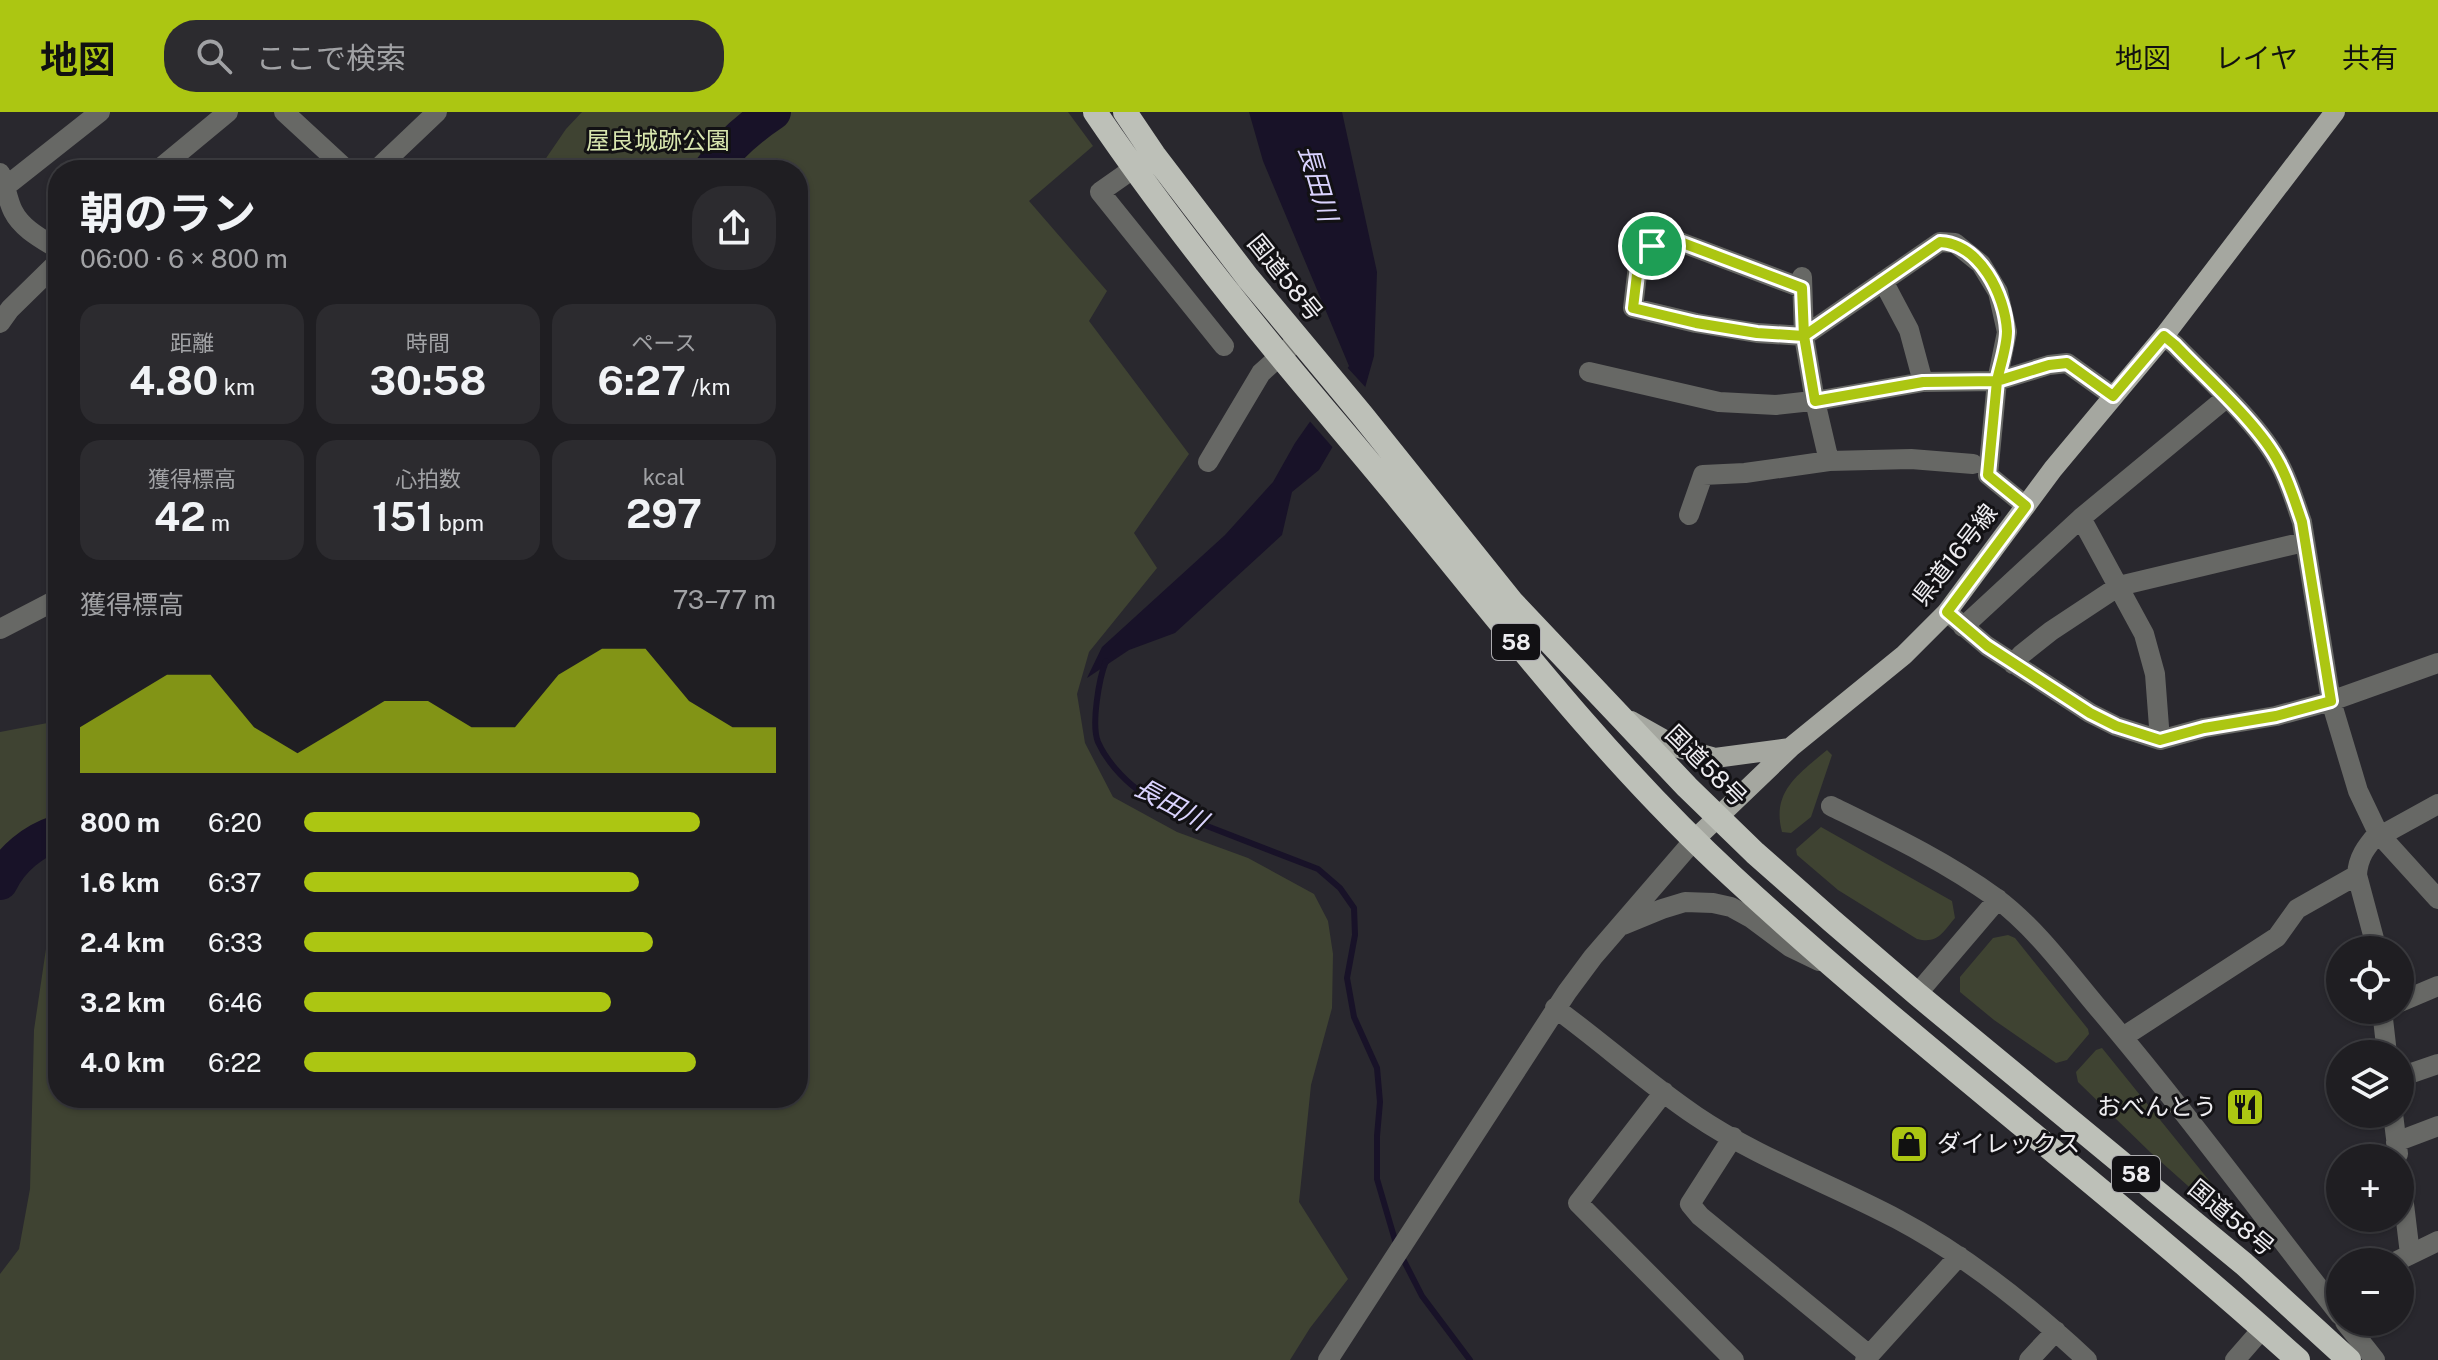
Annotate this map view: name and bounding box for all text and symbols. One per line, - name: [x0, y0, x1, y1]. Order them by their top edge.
- search box: [164, 20, 724, 92]
- icon: search: [192, 34, 236, 78]
- text: 地図: [40, 37, 116, 82]
- text: ここで検索: [256, 40, 406, 76]
- text: 地図: [2115, 41, 2171, 74]
- text: レイヤ: [2215, 41, 2298, 74]
- text: 共有: [2342, 41, 2398, 74]
- park label: 屋良城跡公園: [586, 126, 730, 154]
- water label: 長田川: [1293, 141, 1345, 228]
- button: share: [692, 186, 776, 270]
- text: 朝のラン: [80, 187, 256, 239]
- pin: [1618, 212, 1686, 280]
- icon: arrive: [1630, 224, 1674, 268]
- street label: 国道58号: [1243, 229, 1329, 326]
- text: 06:00 · 6 × 800 m: [80, 243, 288, 274]
- text: 距離: [170, 330, 214, 356]
- text: 時間: [406, 330, 450, 356]
- text: ペース: [632, 330, 696, 356]
- text: 4.80: [129, 357, 218, 404]
- text: 30:58: [370, 357, 486, 404]
- text: 6:27: [598, 357, 686, 404]
- text: km: [218, 374, 255, 400]
- text: /km: [686, 374, 730, 400]
- text: kcal: [643, 464, 685, 490]
- text: 獲得標高: [148, 466, 236, 492]
- text: 心拍数: [395, 466, 461, 492]
- text: 297: [626, 490, 702, 537]
- text: 42: [154, 493, 206, 540]
- text: 151: [372, 493, 433, 540]
- street label: 県道16号線: [1906, 498, 2002, 611]
- text: m: [206, 510, 230, 536]
- text: bpm: [433, 510, 484, 536]
- text: 73–77 m: [673, 584, 776, 615]
- text: 獲得標高: [80, 589, 184, 620]
- road number: 58: [1492, 624, 1540, 660]
- street label: 国道58号: [1660, 719, 1753, 812]
- water label: 長田川: [1130, 771, 1215, 837]
- text: 800 m: [80, 807, 160, 838]
- text: 6:20: [208, 807, 262, 838]
- text: 1.6 km: [80, 867, 160, 898]
- text: 6:37: [208, 867, 262, 898]
- text: 2.4 km: [80, 927, 165, 958]
- text: 6:33: [208, 927, 263, 958]
- map controls: [2326, 936, 2414, 1336]
- button: locate: [2326, 936, 2414, 1024]
- text: 3.2 km: [80, 987, 166, 1018]
- text: 6:46: [208, 987, 262, 1018]
- button: layers: [2326, 1040, 2414, 1128]
- text: 4.0 km: [80, 1047, 165, 1078]
- text: 6:22: [208, 1047, 262, 1078]
- restaurant icon: おべんとう: [2224, 1086, 2266, 1128]
- place label: おべんとう: [2097, 1092, 2217, 1120]
- shop icon: ダイレックス: [1888, 1123, 1930, 1165]
- place label: ダイレックス: [1937, 1129, 2080, 1157]
- button: +: [2326, 1144, 2414, 1232]
- road number: 58: [2112, 1156, 2160, 1192]
- street label: 国道58号: [2183, 1173, 2280, 1261]
- button: −: [2326, 1248, 2414, 1336]

